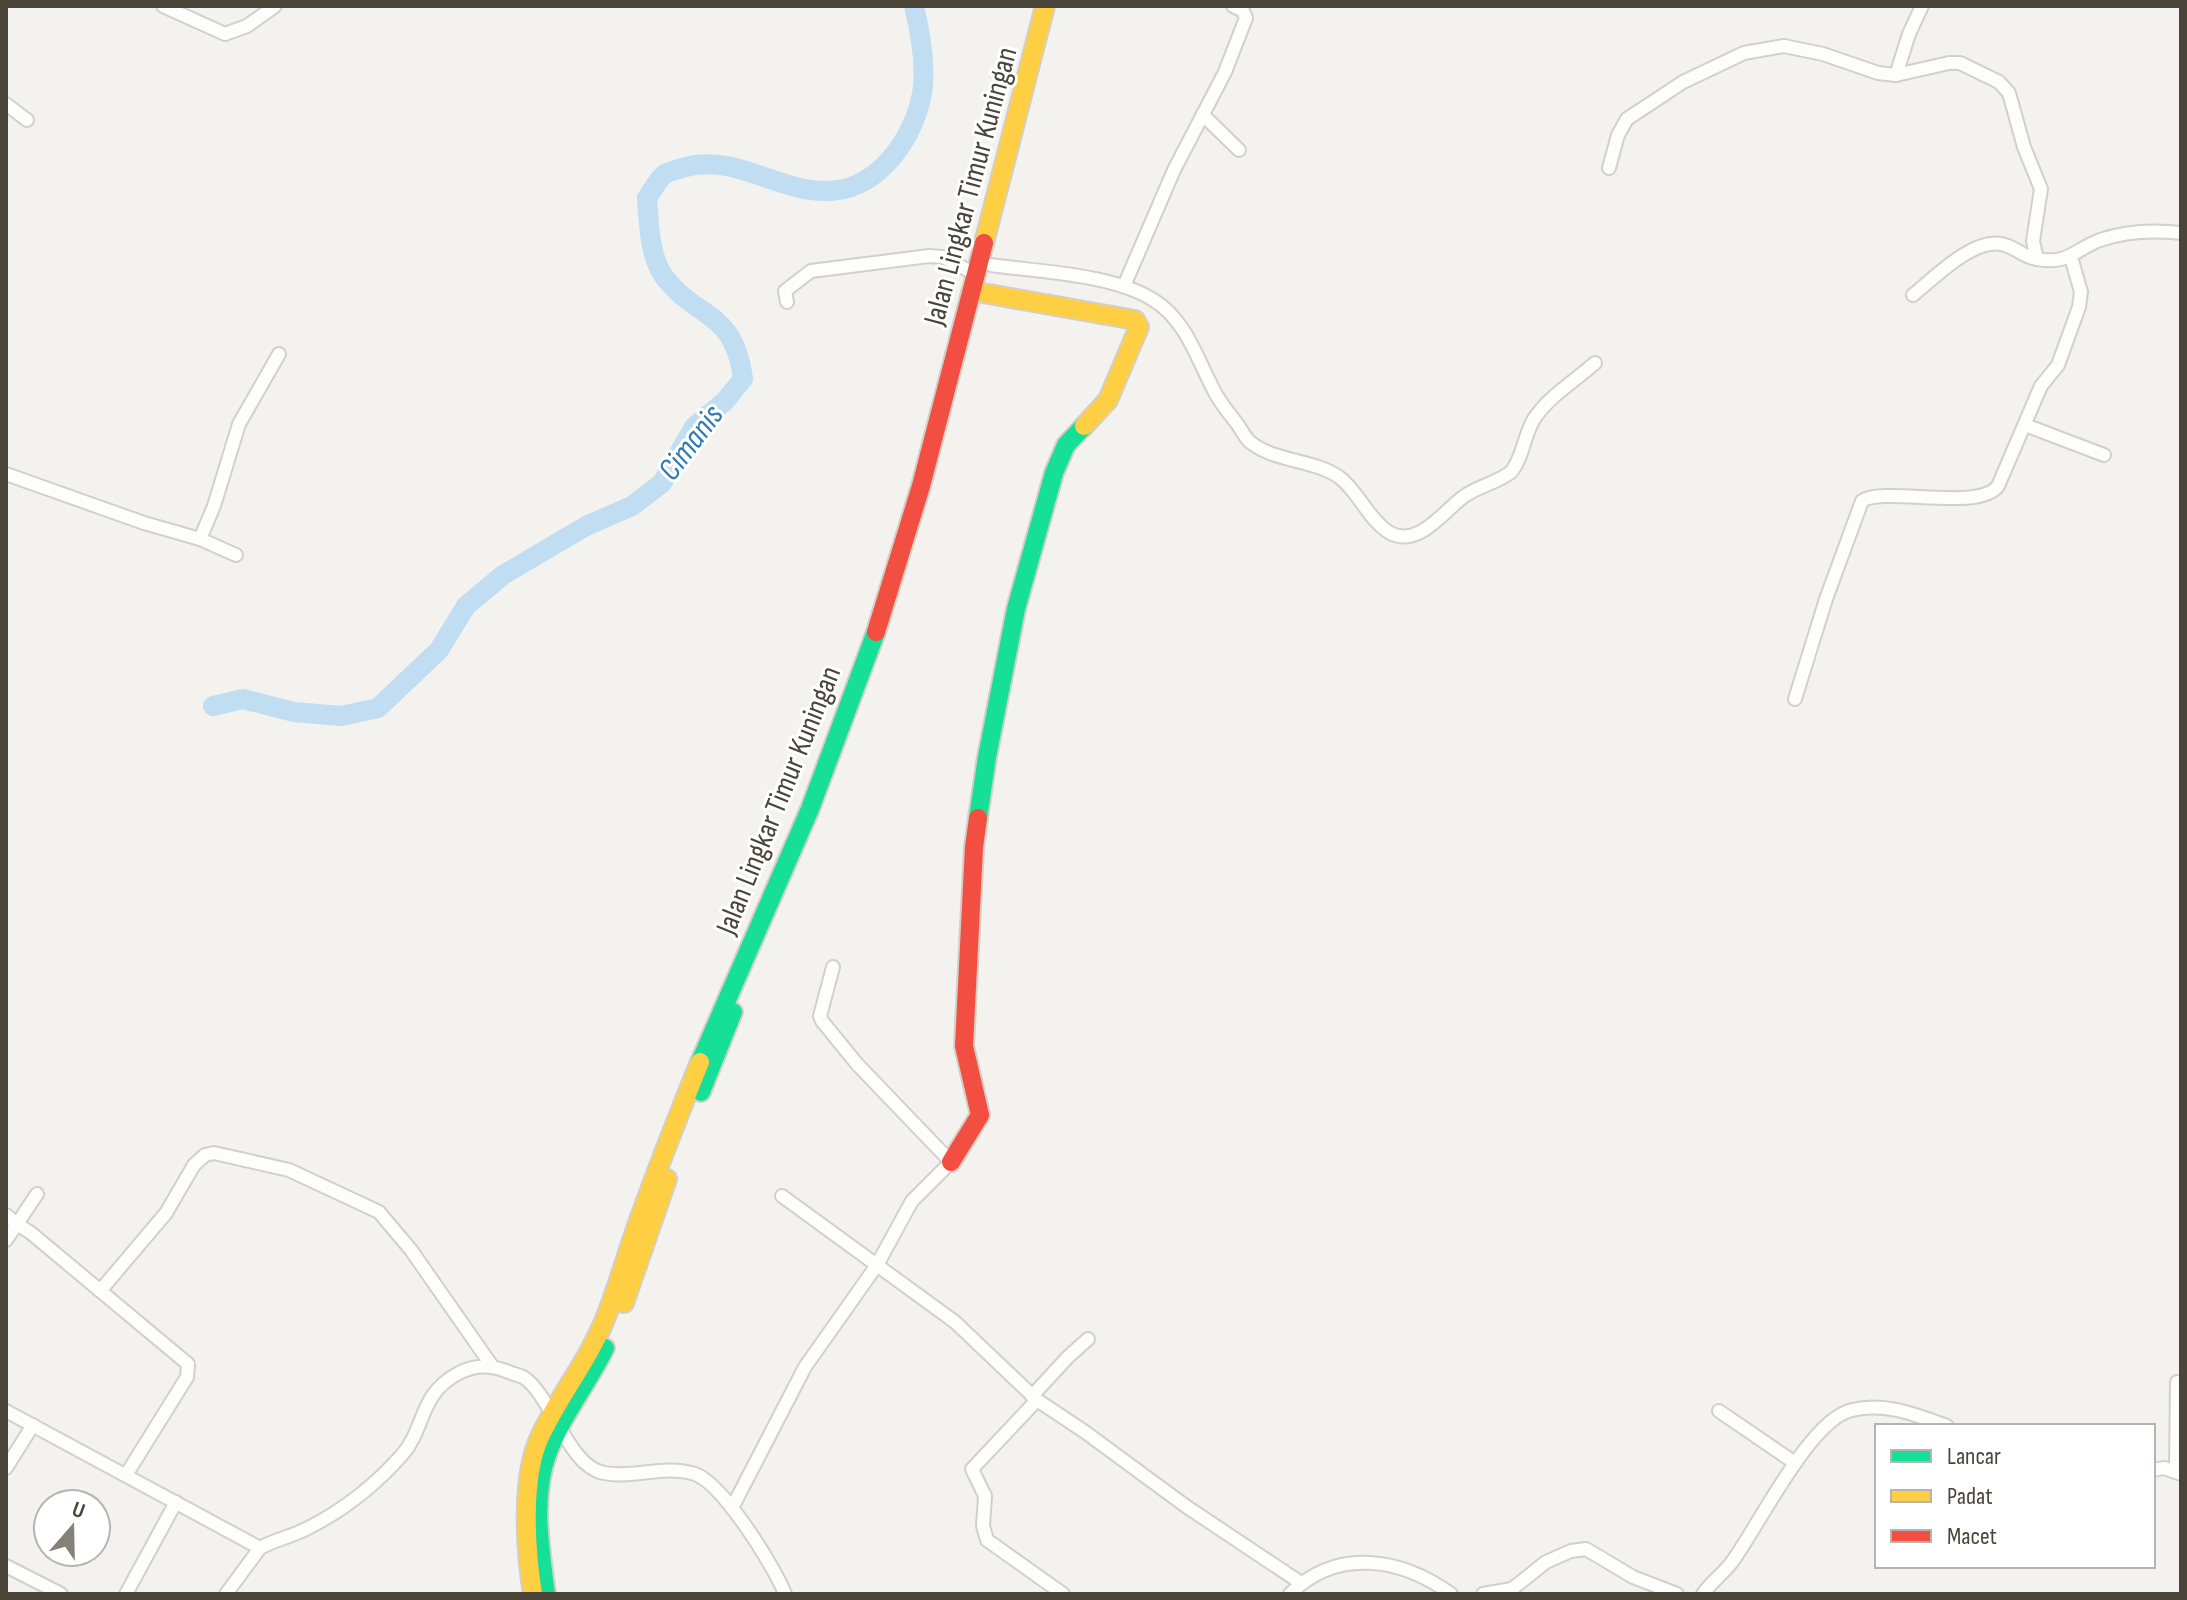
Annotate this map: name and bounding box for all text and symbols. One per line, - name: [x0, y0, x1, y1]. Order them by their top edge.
- street label: Jalan Lingkar Timur Kuningan: [916, 43, 1025, 330]
- water label: Cimanis: [650, 397, 733, 488]
- street label: Jalan Lingkar Timur Kuningan: [708, 661, 849, 941]
- legend: [1875, 1424, 2155, 1568]
- text: Lancar: [1947, 1442, 2001, 1471]
- text: Padat: [1947, 1482, 1993, 1511]
- north arrow: [32, 1488, 112, 1568]
- text: U: [68, 1496, 88, 1525]
- text: Macet: [1947, 1522, 1997, 1551]

